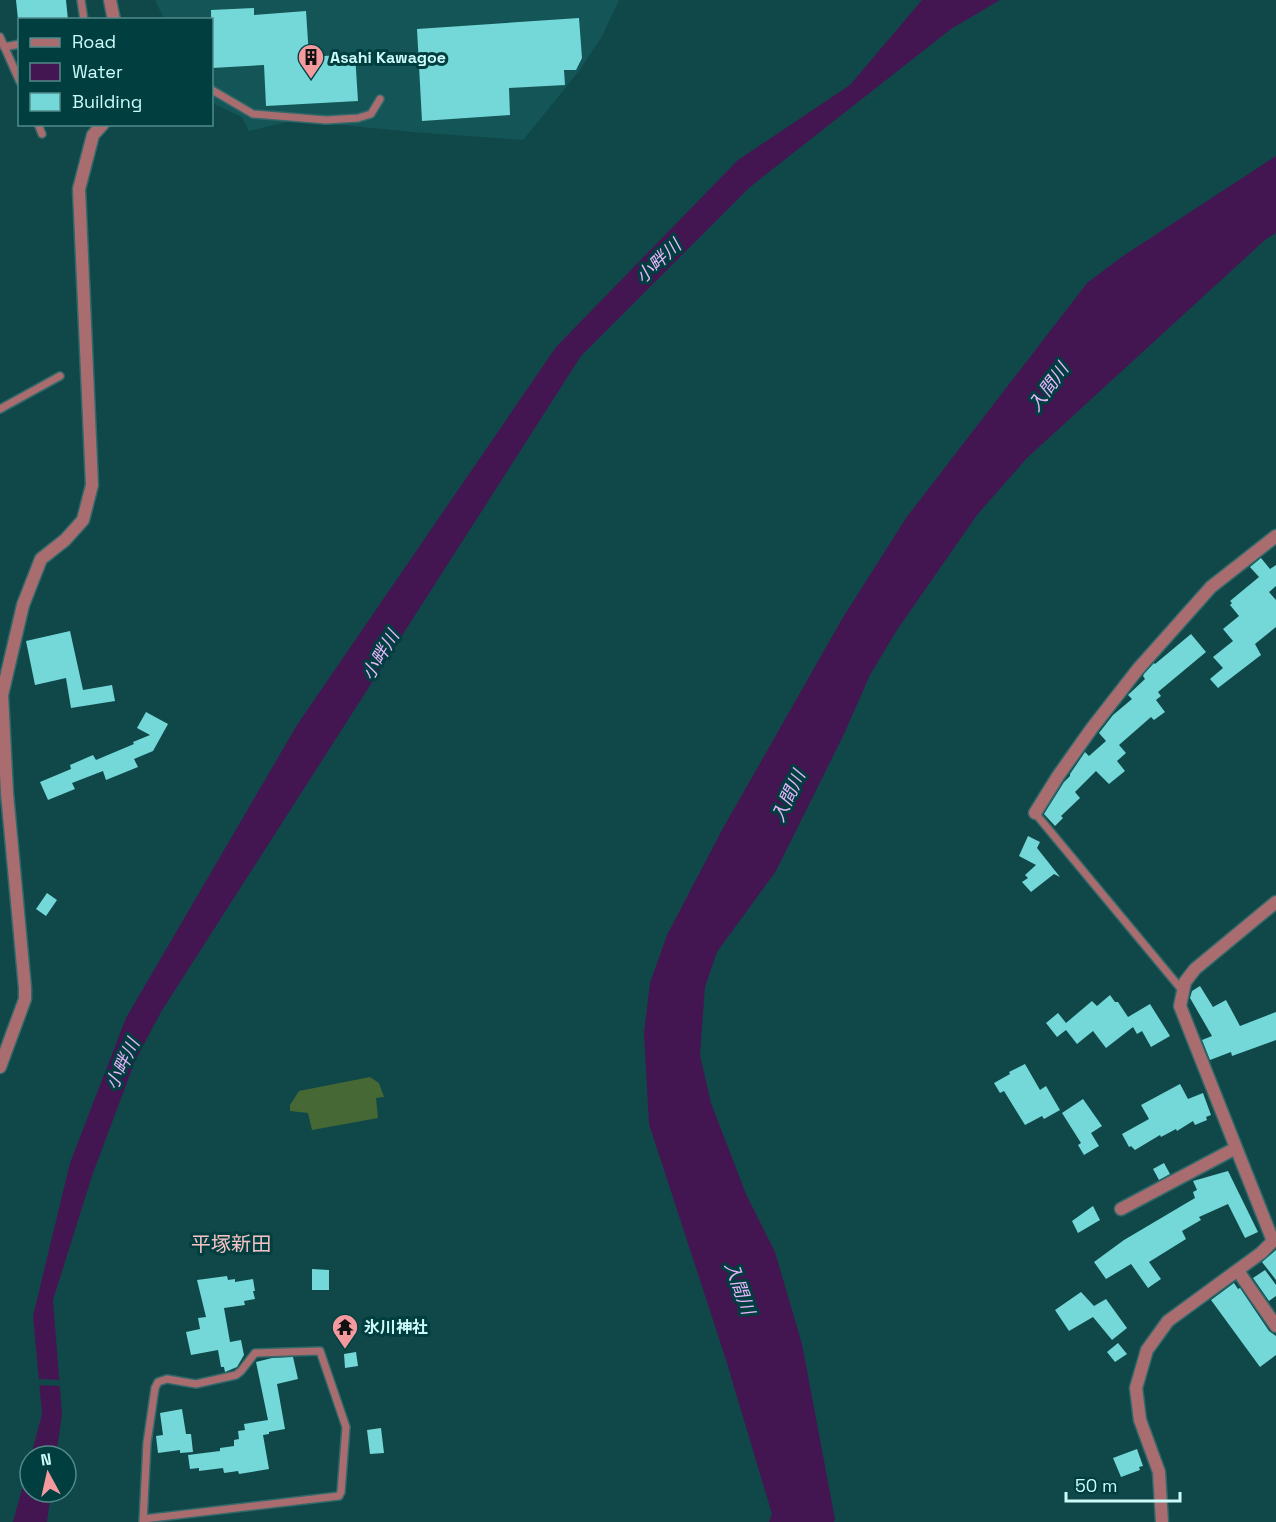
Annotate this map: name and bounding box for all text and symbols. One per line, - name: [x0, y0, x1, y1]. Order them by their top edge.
- legend: [18, 18, 213, 126]
- text: Road: [72, 30, 116, 53]
- building icon: Asahi Kawagoe: [296, 42, 326, 80]
- place label: Asahi Kawagoe: [330, 47, 446, 68]
- text: Water: [72, 60, 123, 83]
- text: Building: [72, 90, 142, 113]
- water label: 小畔川: [630, 233, 687, 288]
- water label: 入間川: [1023, 357, 1074, 416]
- water label: 小畔川: [356, 624, 405, 684]
- water label: 入間川: [766, 765, 811, 825]
- water label: 小畔川: [100, 1033, 145, 1093]
- district label: 平塚新田: [191, 1231, 271, 1257]
- water label: 入間川: [720, 1259, 761, 1319]
- temple icon: 氷川神社: [330, 1312, 360, 1350]
- place label: 氷川神社: [364, 1317, 428, 1338]
- north arrow: [18, 1444, 78, 1504]
- text: N: [39, 1448, 53, 1471]
- scale bar: [1066, 1465, 1180, 1503]
- text: 50 m: [1075, 1474, 1117, 1497]

